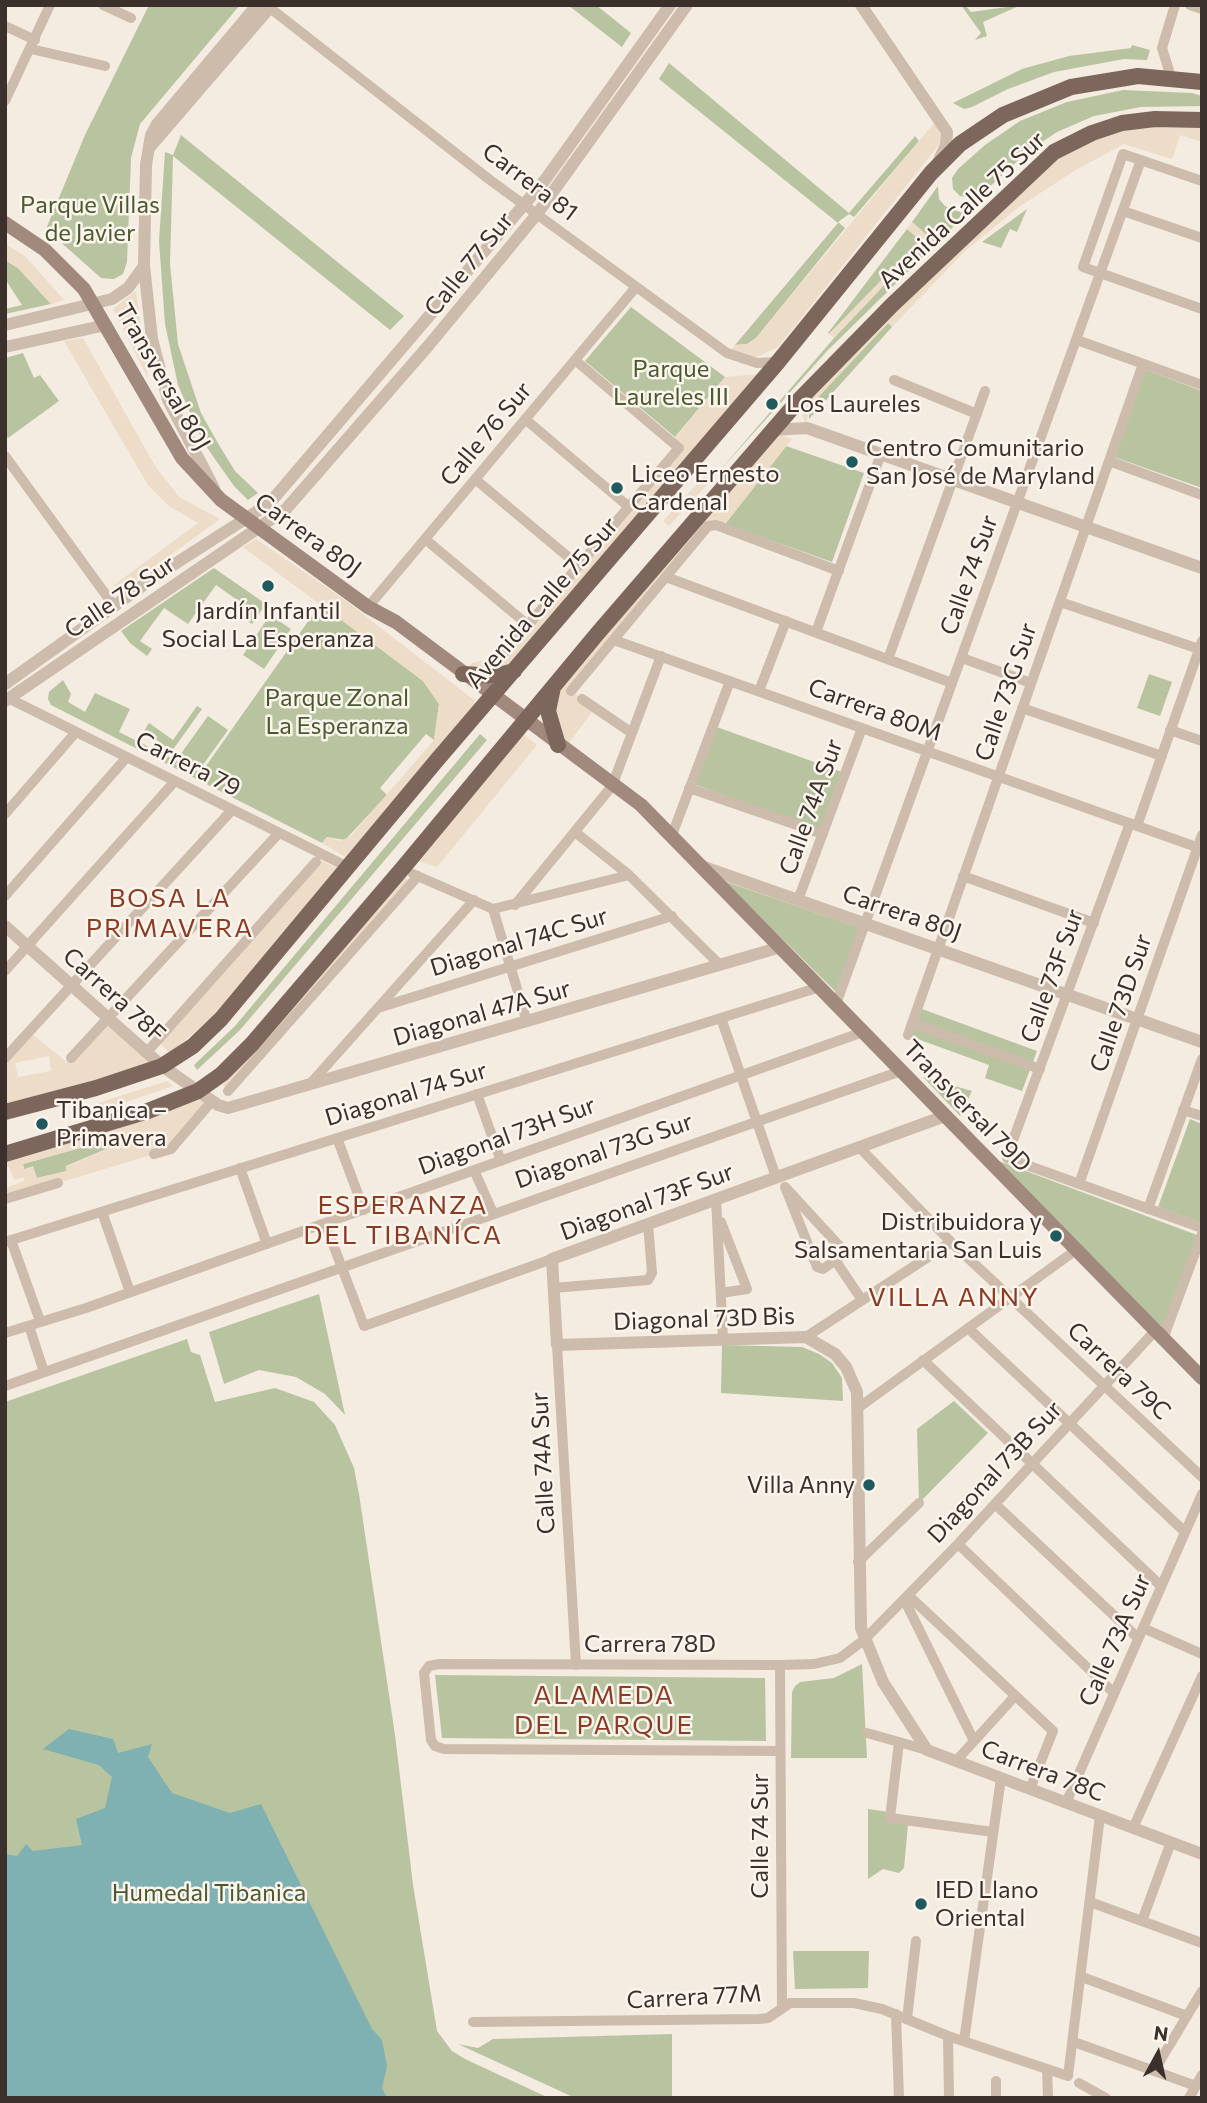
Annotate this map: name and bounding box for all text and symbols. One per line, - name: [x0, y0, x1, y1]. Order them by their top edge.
- street label: Avenida Calle 75 Sur: [873, 125, 1051, 295]
- street label: Carrera 81: [477, 137, 583, 227]
- park label: Parque Villas de Javier: [20, 191, 160, 247]
- street label: Calle 77 Sur: [418, 206, 520, 322]
- street label: Transversal 80J: [109, 298, 217, 456]
- park label: Parque Laureles III: [613, 355, 729, 411]
- street label: Calle 76 Sur: [434, 376, 538, 492]
- place label: Los Laureles: [786, 390, 921, 418]
- marker: Los Laureles: [764, 396, 780, 412]
- place label: Centro Comunitario San José de Maryland: [866, 434, 1095, 490]
- marker: Centro Comunitario San José de Maryland: [844, 454, 860, 470]
- place label: Liceo Ernesto Cardenal: [631, 460, 779, 516]
- marker: Liceo Ernesto Cardenal: [609, 480, 625, 496]
- street label: Carrera 80J: [249, 487, 367, 583]
- street label: Avenida Calle 75 Sur: [460, 511, 624, 695]
- street label: Calle 74 Sur: [934, 511, 1004, 639]
- street label: Calle 78 Sur: [59, 549, 181, 645]
- marker: Jardín Infantil Social La Esperanza: [260, 578, 276, 594]
- place label: Jardín Infantil Social La Esperanza: [162, 597, 374, 653]
- street label: Calle 73G Sur: [969, 619, 1043, 765]
- street label: Carrera 80M: [804, 673, 946, 747]
- park label: Parque Zonal La Esperanza: [265, 684, 409, 740]
- street label: Carrera 79: [131, 725, 245, 803]
- street label: Calle 74A Sur: [773, 735, 849, 879]
- street label: Carrera 80J: [839, 879, 965, 947]
- district label: BOSA LA PRIMAVERA: [87, 882, 253, 944]
- street label: Diagonal 74C Sur: [427, 901, 611, 983]
- street label: Calle 73F Sur: [1014, 905, 1090, 1047]
- street label: Calle 73D Sur: [1084, 930, 1158, 1076]
- street label: Carrera 78F: [57, 942, 171, 1048]
- street label: Diagonal 47A Sur: [390, 974, 574, 1052]
- street label: Transversal 79D: [897, 1034, 1037, 1178]
- street label: Diagonal 74 Sur: [322, 1056, 490, 1132]
- street label: Diagonal 73H Sur: [414, 1091, 600, 1181]
- place label: Tibanica – Primavera: [56, 1096, 167, 1152]
- street label: Diagonal 73G Sur: [511, 1107, 697, 1195]
- marker: Tibanica – Primavera: [34, 1116, 50, 1132]
- street label: Diagonal 73F Sur: [556, 1157, 738, 1247]
- district label: ESPERANZA DEL TIBANÍCA: [305, 1189, 501, 1250]
- place label: Distribuidora y Salsamentaria San Luis: [794, 1208, 1042, 1264]
- marker: Distribuidora y Salsamentaria San Luis: [1048, 1228, 1064, 1244]
- district label: VILLA ANNY: [869, 1281, 1039, 1313]
- street label: Diagonal 73D Bis: [613, 1301, 795, 1337]
- street label: Carrera 79C: [1061, 1316, 1177, 1426]
- street label: Calle 74A Sur: [525, 1391, 561, 1535]
- street label: Diagonal 73B Sur: [922, 1395, 1068, 1549]
- place label: Villa Anny: [747, 1471, 855, 1499]
- marker: Villa Anny: [861, 1477, 877, 1493]
- street label: Calle 73A Sur: [1073, 1569, 1157, 1711]
- street label: Carrera 78D: [584, 1630, 716, 1658]
- district label: ALAMEDA DEL PARQUE: [515, 1679, 693, 1740]
- street label: Carrera 78C: [977, 1734, 1109, 1808]
- street label: Calle 74 Sur: [746, 1773, 774, 1899]
- place label: IED Llano Oriental: [935, 1876, 1039, 1932]
- park label: Humedal Tibanica: [112, 1879, 306, 1907]
- marker: IED Llano Oriental: [913, 1896, 929, 1912]
- street label: Carrera 77M: [626, 1979, 762, 2015]
- north arrow: [1123, 2019, 1193, 2089]
- text: N: [1152, 2020, 1170, 2045]

